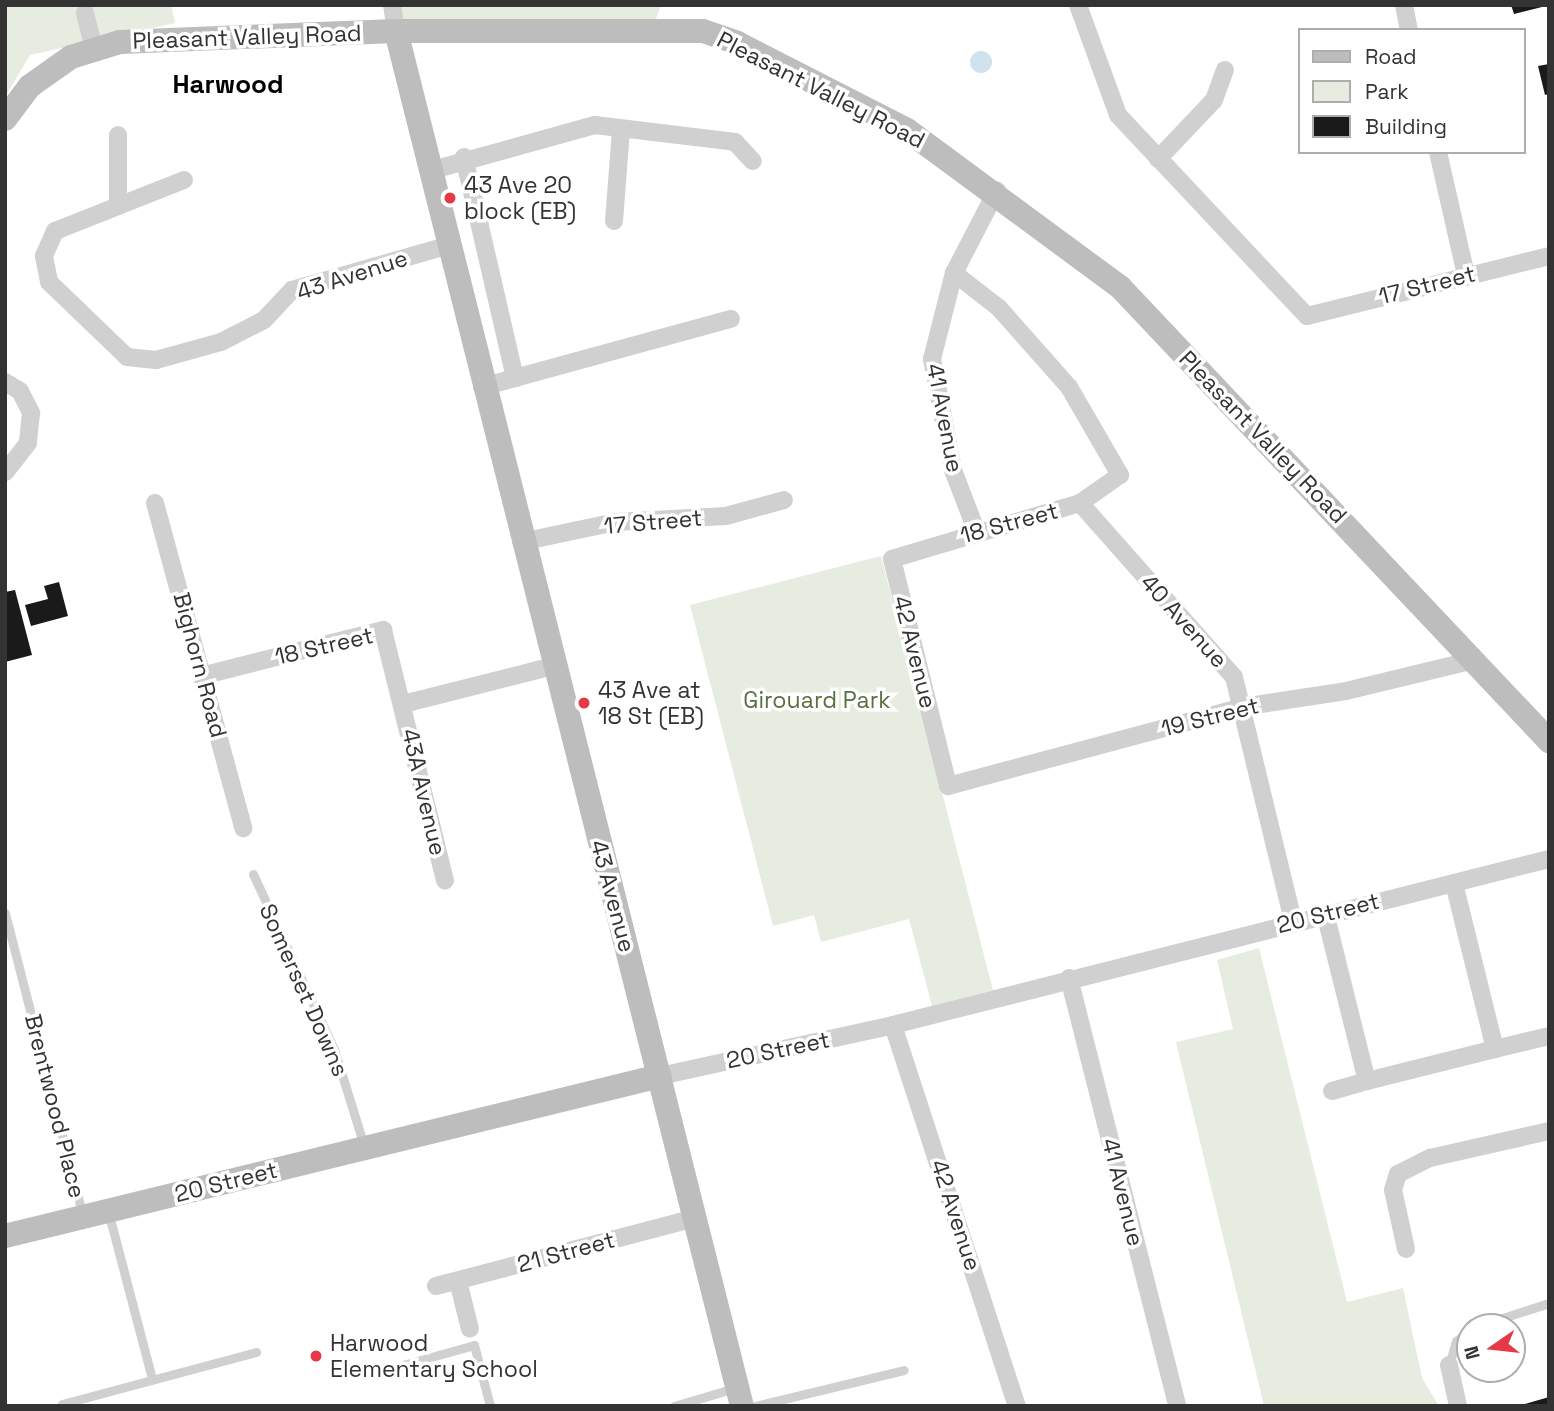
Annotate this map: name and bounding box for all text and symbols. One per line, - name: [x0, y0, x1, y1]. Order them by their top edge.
- street label: Pleasant Valley Road: [132, 19, 362, 55]
- street label: Pleasant Valley Road: [712, 26, 930, 154]
- legend: [1298, 28, 1526, 154]
- text: Road: [1365, 43, 1417, 70]
- district label: Harwood: [172, 69, 284, 101]
- text: Park: [1365, 78, 1409, 105]
- text: Building: [1365, 113, 1447, 140]
- place label: 43 Ave 20 block (EB): [464, 171, 576, 225]
- marker: 43 Ave 20 block (EB): [442, 190, 458, 206]
- street label: 43 Avenue: [293, 244, 411, 306]
- street label: 17 Street: [1376, 260, 1478, 310]
- street label: Pleasant Valley Road: [1173, 345, 1353, 529]
- street label: 41 Avenue: [921, 361, 969, 475]
- street label: 18 Street: [957, 497, 1061, 549]
- street label: 17 Street: [603, 504, 703, 540]
- street label: 40 Avenue: [1135, 569, 1233, 673]
- street label: Bighorn Road: [167, 589, 233, 741]
- street label: 42 Avenue: [888, 593, 942, 711]
- street label: 18 Street: [272, 621, 376, 671]
- place label: 43 Ave at 18 St (EB): [598, 676, 704, 730]
- park label: Girouard Park: [743, 686, 891, 714]
- street label: 19 Street: [1158, 692, 1262, 742]
- marker: 43 Ave at 18 St (EB): [576, 695, 592, 711]
- street label: 43A Avenue: [396, 726, 452, 858]
- street label: 43 Avenue: [585, 837, 641, 955]
- street label: 20 Street: [1274, 887, 1382, 939]
- street label: Somerset Downs: [254, 900, 354, 1080]
- street label: Brentwood Place: [19, 1011, 91, 1201]
- street label: 20 Street: [724, 1026, 832, 1074]
- street label: 41 Avenue: [1096, 1135, 1150, 1249]
- street label: 20 Street: [172, 1156, 280, 1208]
- street label: 42 Avenue: [925, 1156, 987, 1274]
- street label: 21 Street: [514, 1226, 618, 1278]
- north arrow: [1456, 1313, 1526, 1383]
- place label: Harwood Elementary School: [330, 1329, 538, 1383]
- text: N: [1458, 1344, 1486, 1362]
- marker: Harwood Elementary School: [308, 1348, 324, 1364]

